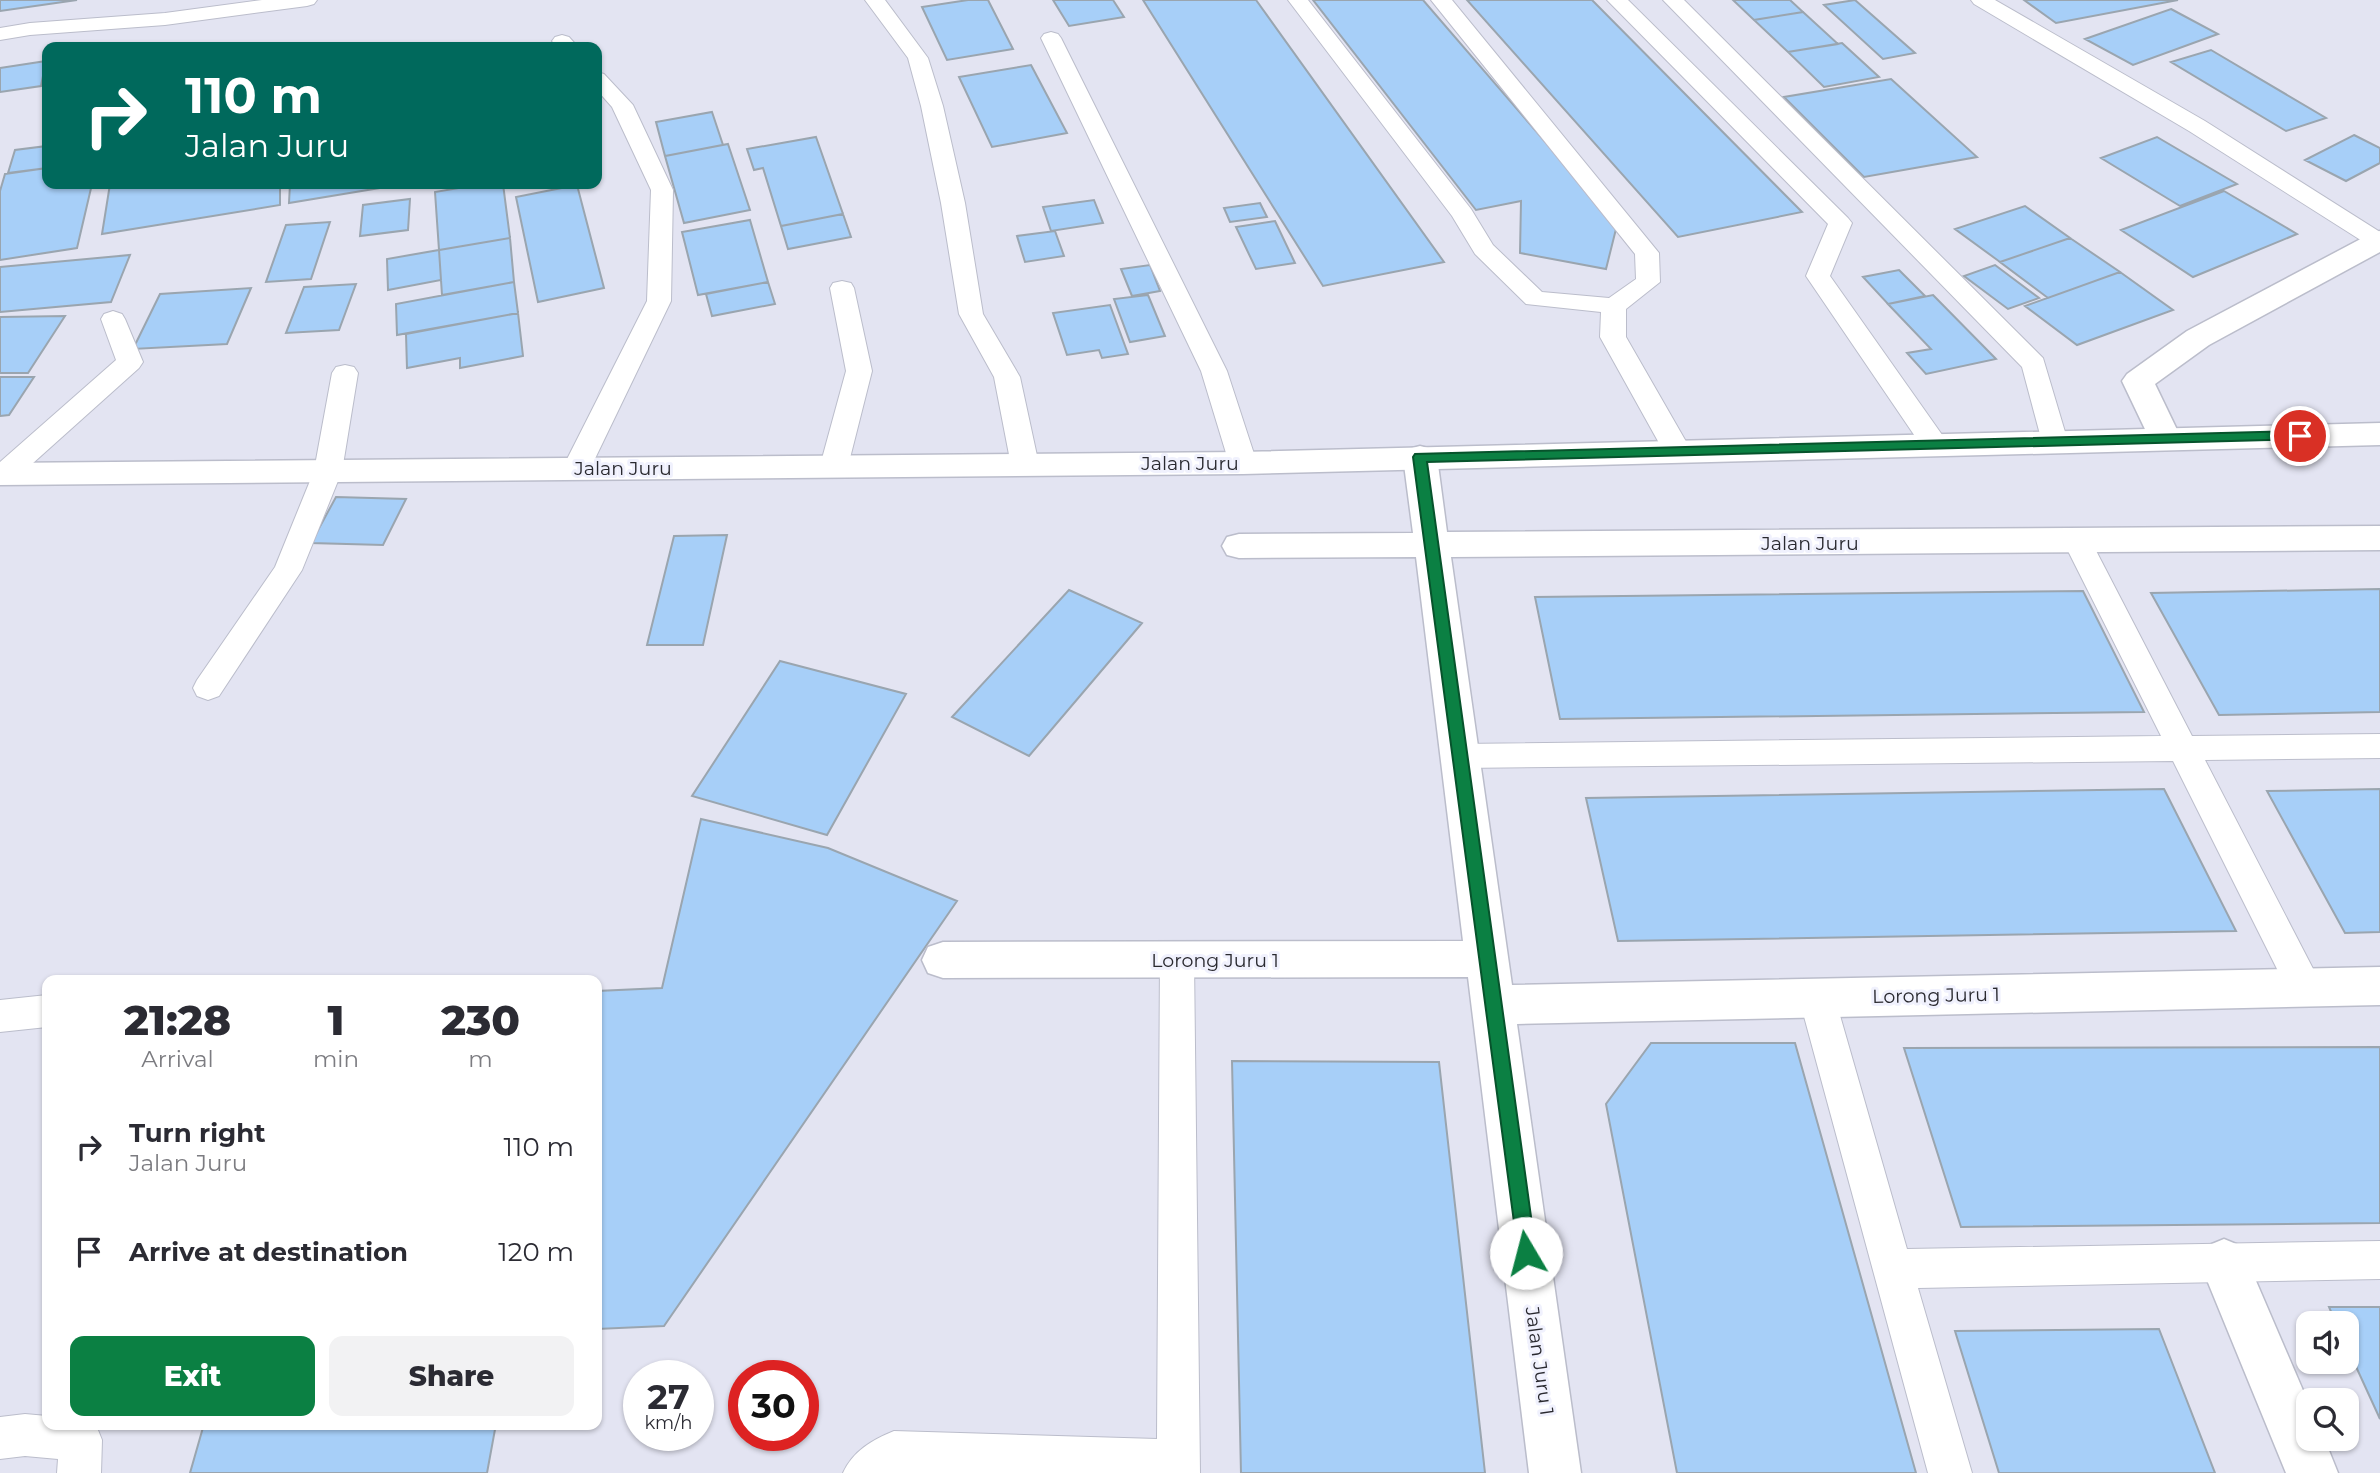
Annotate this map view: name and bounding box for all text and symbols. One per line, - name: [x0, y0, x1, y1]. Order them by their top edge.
- text: 110 m: [185, 66, 322, 125]
- icon: right: [70, 70, 161, 161]
- text: Jalan Juru: [185, 126, 349, 165]
- pin: [2270, 406, 2330, 466]
- icon: arrive: [2281, 417, 2319, 455]
- street label: Jalan Juru: [1140, 452, 1239, 475]
- street label: Jalan Juru: [573, 457, 672, 480]
- street label: Jalan Juru: [1760, 532, 1859, 555]
- street label: Lorong Juru 1: [1151, 949, 1279, 972]
- street label: Lorong Juru 1: [1872, 983, 2000, 1008]
- text: 21:28: [124, 994, 231, 1046]
- text: 1: [328, 994, 345, 1046]
- text: 230: [441, 994, 520, 1046]
- text: Arrival: [141, 1045, 214, 1073]
- text: min: [313, 1045, 359, 1073]
- text: m: [468, 1045, 493, 1073]
- text: Turn right: [129, 1117, 265, 1149]
- icon: right: [70, 1128, 108, 1166]
- text: 110 m: [504, 1131, 574, 1163]
- text: Jalan Juru: [129, 1149, 247, 1177]
- position arrow: [1489, 1216, 1563, 1290]
- icon: arrive: [70, 1233, 108, 1271]
- text: Arrive at destination: [129, 1236, 408, 1268]
- text: 120 m: [498, 1236, 574, 1268]
- street label: Jalan Juru 1: [1520, 1304, 1559, 1417]
- map controls: [2296, 1311, 2359, 1451]
- button: sound: [2296, 1311, 2359, 1374]
- button: Exit: [70, 1336, 315, 1416]
- button: Share: [329, 1336, 574, 1416]
- speed limit sign: 30: [728, 1360, 819, 1451]
- text: 27: [647, 1375, 690, 1418]
- button: search: [2296, 1388, 2359, 1451]
- text: km/h: [644, 1412, 693, 1434]

